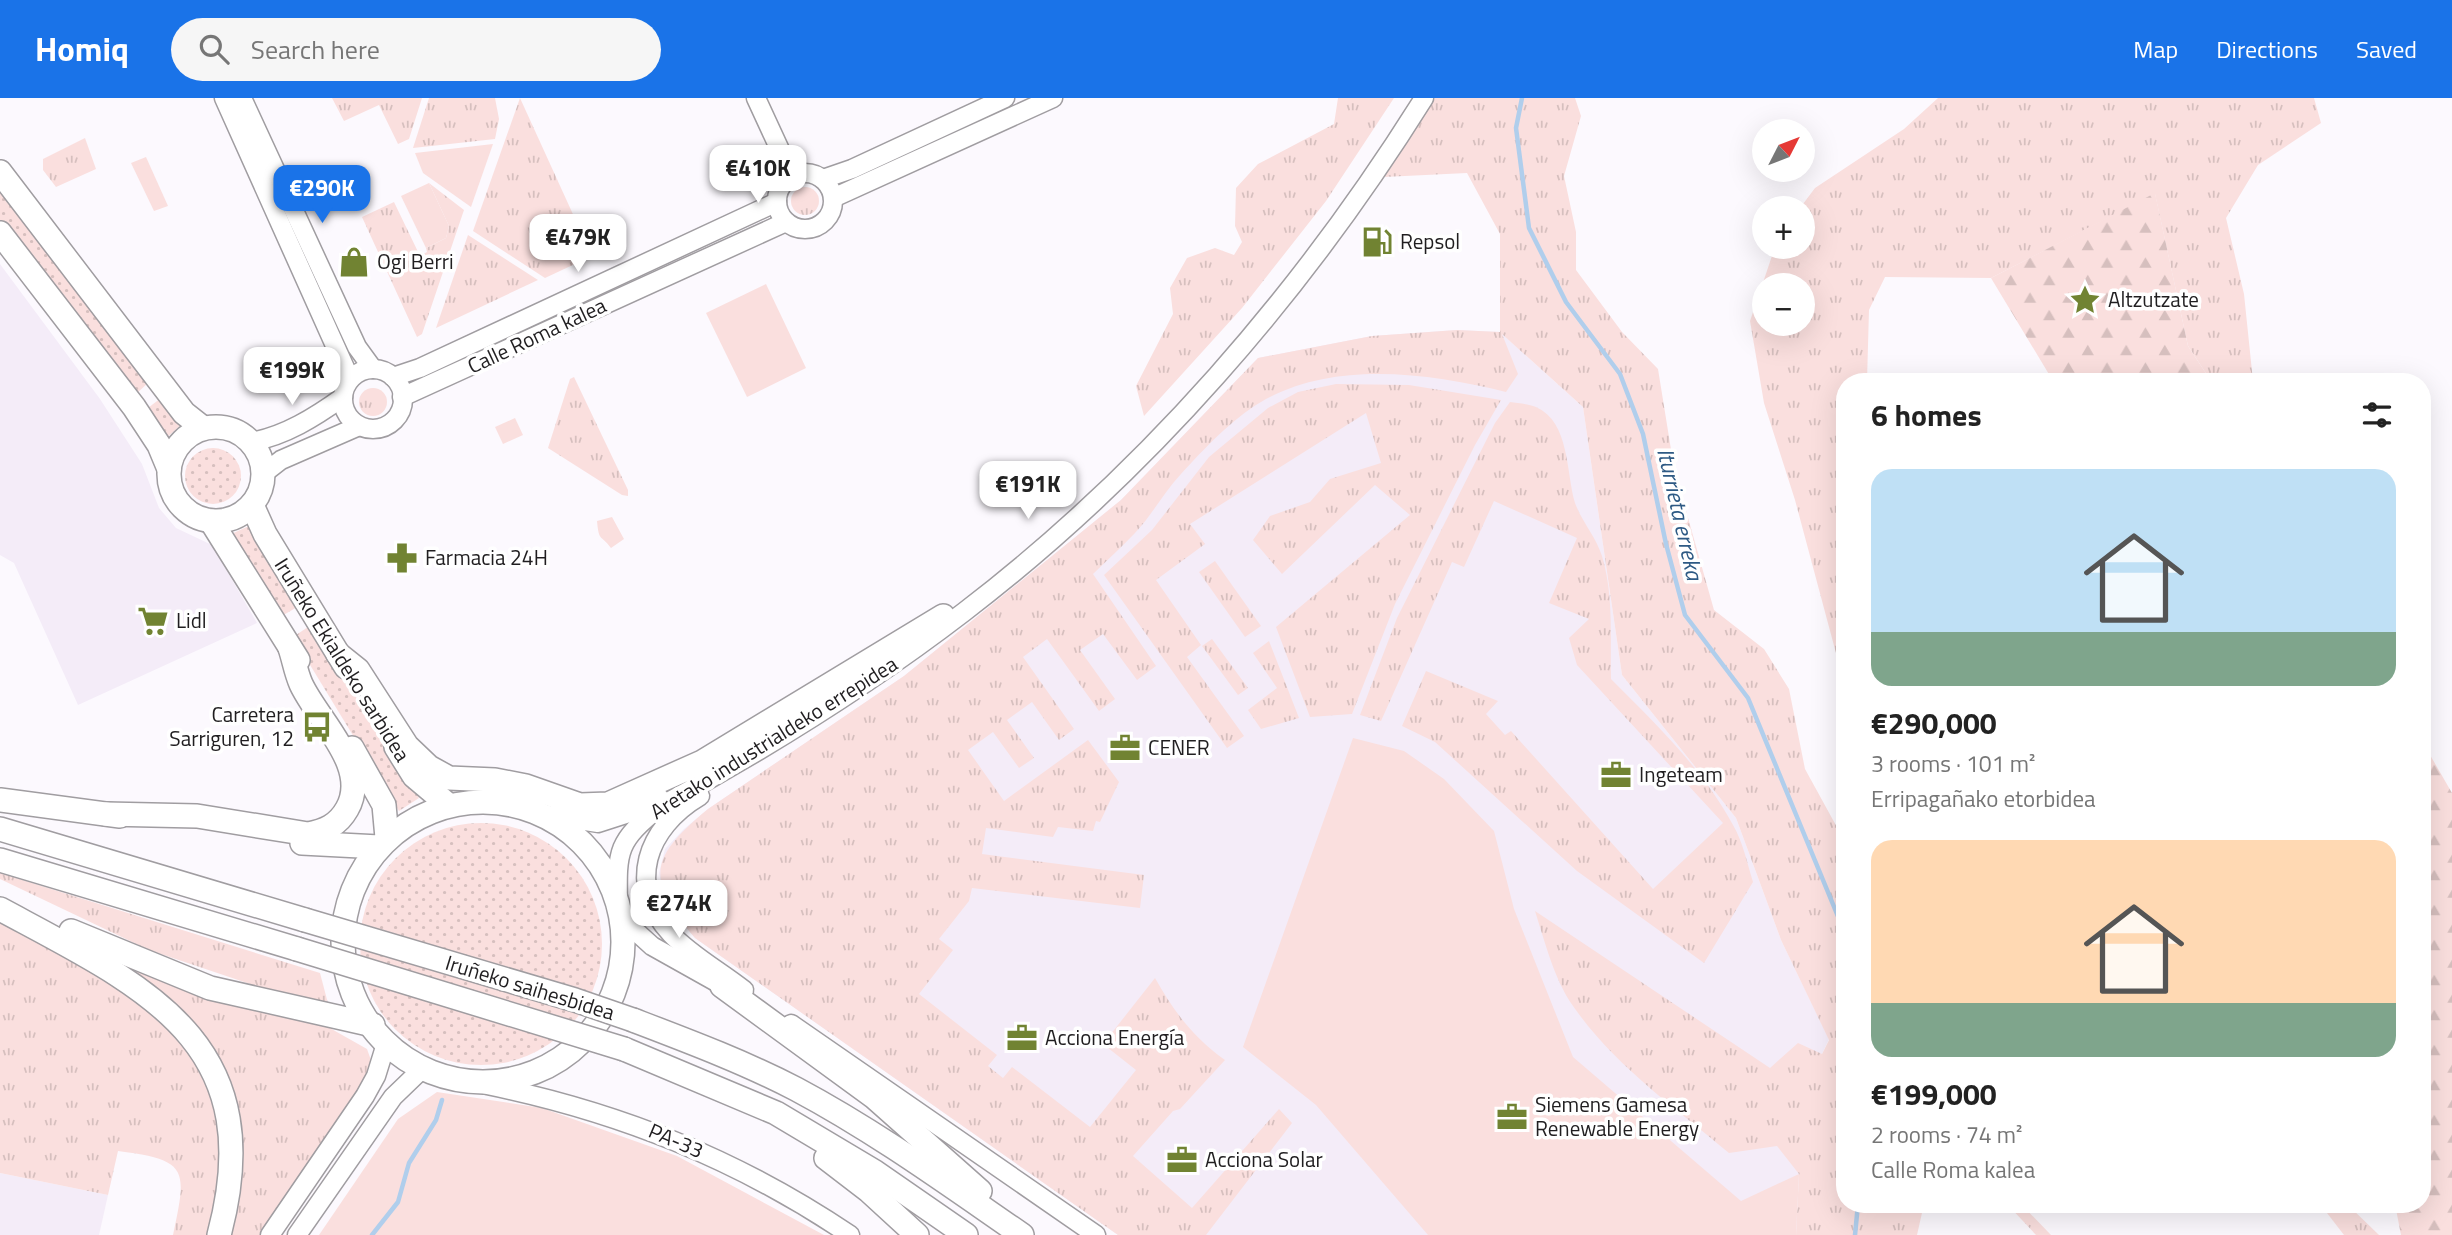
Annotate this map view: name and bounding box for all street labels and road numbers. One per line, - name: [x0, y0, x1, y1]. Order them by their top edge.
- street label: Calle Roma kalea: [462, 289, 612, 381]
- street label: Iruñeko Ekialdeko sarbidea: [267, 551, 419, 768]
- street label: Aretako industrialdeko errepidea: [643, 647, 904, 827]
- street label: Iruñeko saihesbidea: [442, 946, 619, 1028]
- street label: PA-33: [644, 1114, 709, 1166]

